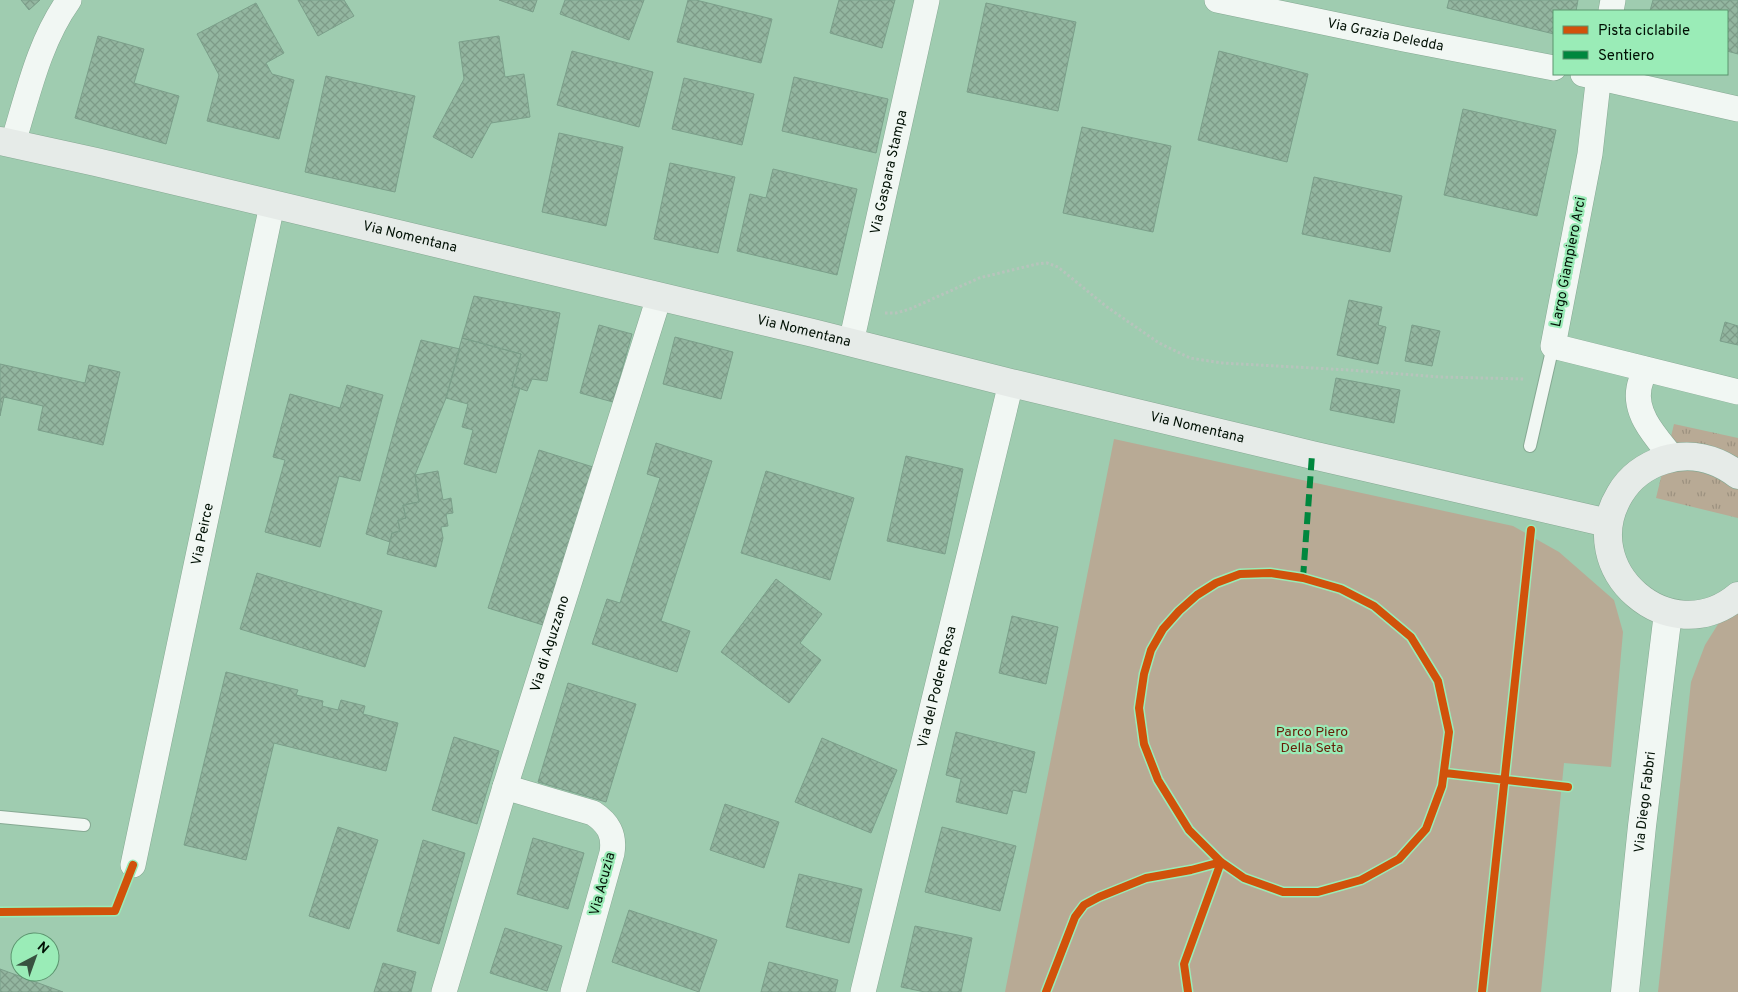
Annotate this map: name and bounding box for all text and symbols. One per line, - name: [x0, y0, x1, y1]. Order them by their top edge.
- legend: [1553, 10, 1728, 75]
- street label: Via Grazia Deledda: [1326, 15, 1445, 55]
- text: Pista ciclabile: [1598, 22, 1690, 41]
- text: Sentiero: [1598, 47, 1654, 66]
- street label: Via Gaspara Stampa: [867, 108, 911, 236]
- street label: Largo Giampiero Arci: [1548, 196, 1590, 328]
- street label: Via Nomentana: [361, 217, 459, 256]
- street label: Via Nomentana: [755, 311, 853, 351]
- street label: Via Nomentana: [1148, 408, 1246, 447]
- street label: Via Peirce: [188, 502, 217, 567]
- street label: Via di Aguzzano: [527, 593, 573, 694]
- street label: Via del Podere Rosa: [914, 624, 960, 749]
- park label: Parco Piero Della Seta: [1276, 724, 1348, 757]
- street label: Via Diego Fabbri: [1631, 750, 1660, 854]
- street label: Via Acuzia: [586, 850, 620, 918]
- north arrow: [10, 932, 60, 982]
- text: N: [33, 939, 52, 958]

